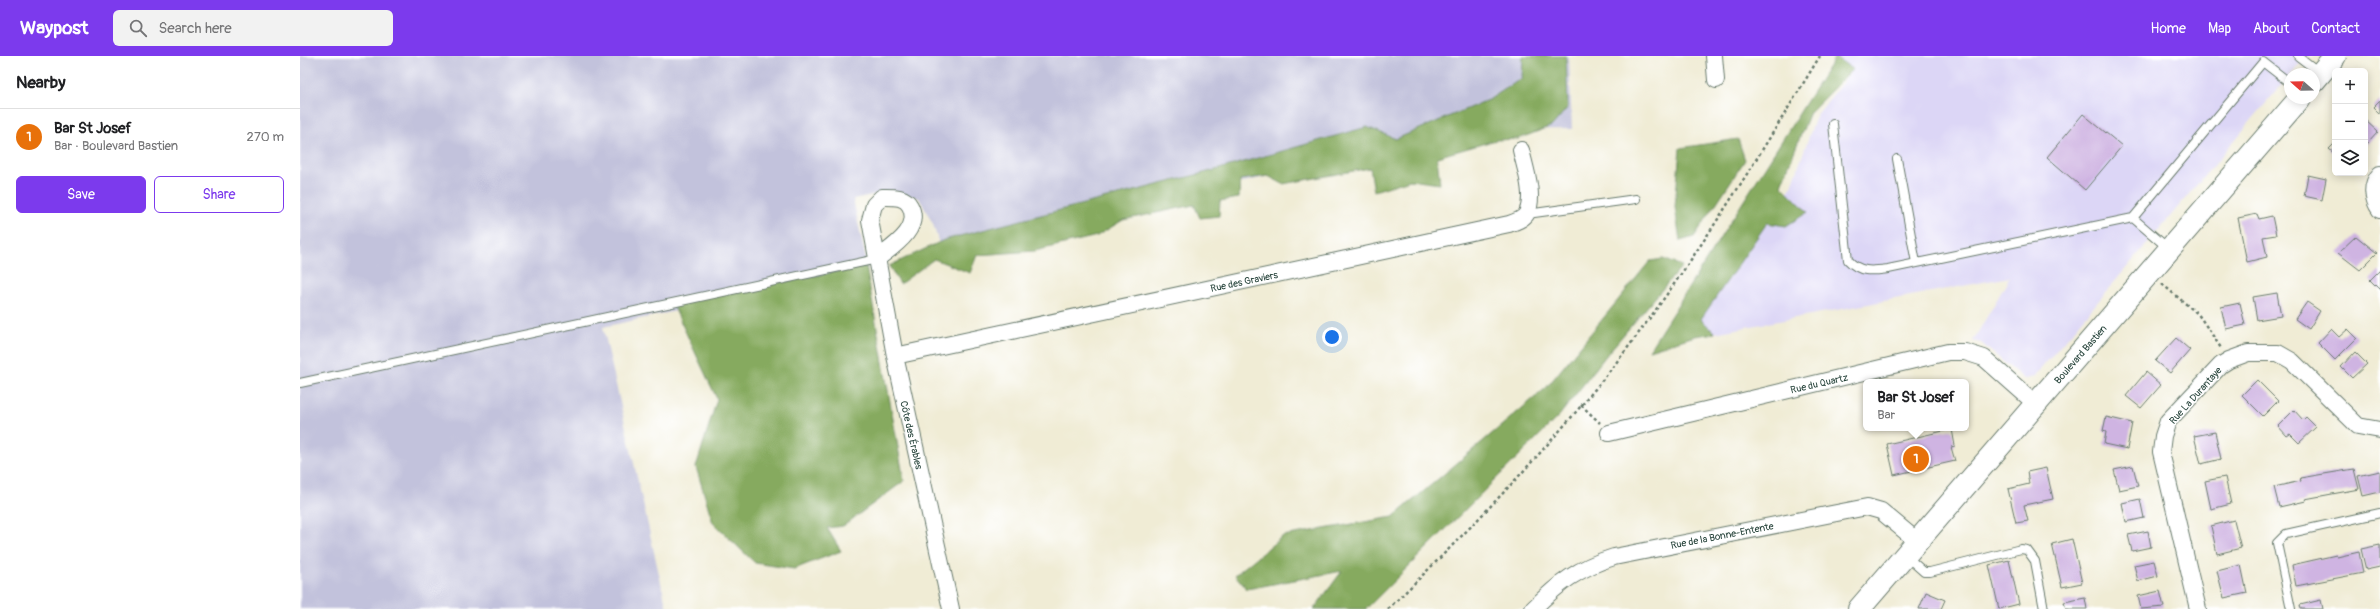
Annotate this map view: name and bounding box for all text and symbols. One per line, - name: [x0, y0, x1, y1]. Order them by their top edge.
- search box: [113, 10, 393, 46]
- text: Waypost: [20, 16, 89, 40]
- icon: search: [127, 17, 149, 39]
- text: Search here: [159, 19, 232, 38]
- text: Home: [2151, 20, 2186, 37]
- text: Map: [2208, 20, 2231, 37]
- text: About: [2253, 20, 2289, 37]
- text: Contact: [2311, 20, 2360, 37]
- north arrow: [2284, 68, 2320, 104]
- map controls: [2332, 68, 2368, 176]
- button: +: [2332, 68, 2368, 104]
- text: Nearby: [16, 72, 65, 93]
- button: −: [2332, 104, 2368, 140]
- text: Bar St Josef: [54, 119, 132, 138]
- text: 1: [26, 129, 32, 145]
- text: 270 m: [247, 129, 284, 145]
- text: Bar · Boulevard Bastien: [54, 138, 178, 154]
- button: layers: [2332, 140, 2368, 176]
- button: Save: [16, 176, 146, 213]
- button: Share: [154, 176, 284, 213]
- street label: Rue des Graviers: [1209, 269, 1280, 295]
- street label: Boulevard Bastien: [2052, 323, 2110, 386]
- your location: [1322, 327, 1342, 347]
- street label: Rue La Durantaye: [2167, 365, 2225, 427]
- street label: Rue du Quartz: [1789, 372, 1849, 396]
- popup: [1863, 379, 1969, 431]
- text: Bar St Josef: [1877, 388, 1955, 407]
- street label: Côte des Érables: [897, 400, 926, 471]
- text: Bar: [1877, 407, 1895, 423]
- pin: 1: [1903, 444, 1929, 474]
- street label: Rue de la Bonne-Entente: [1670, 520, 1775, 552]

